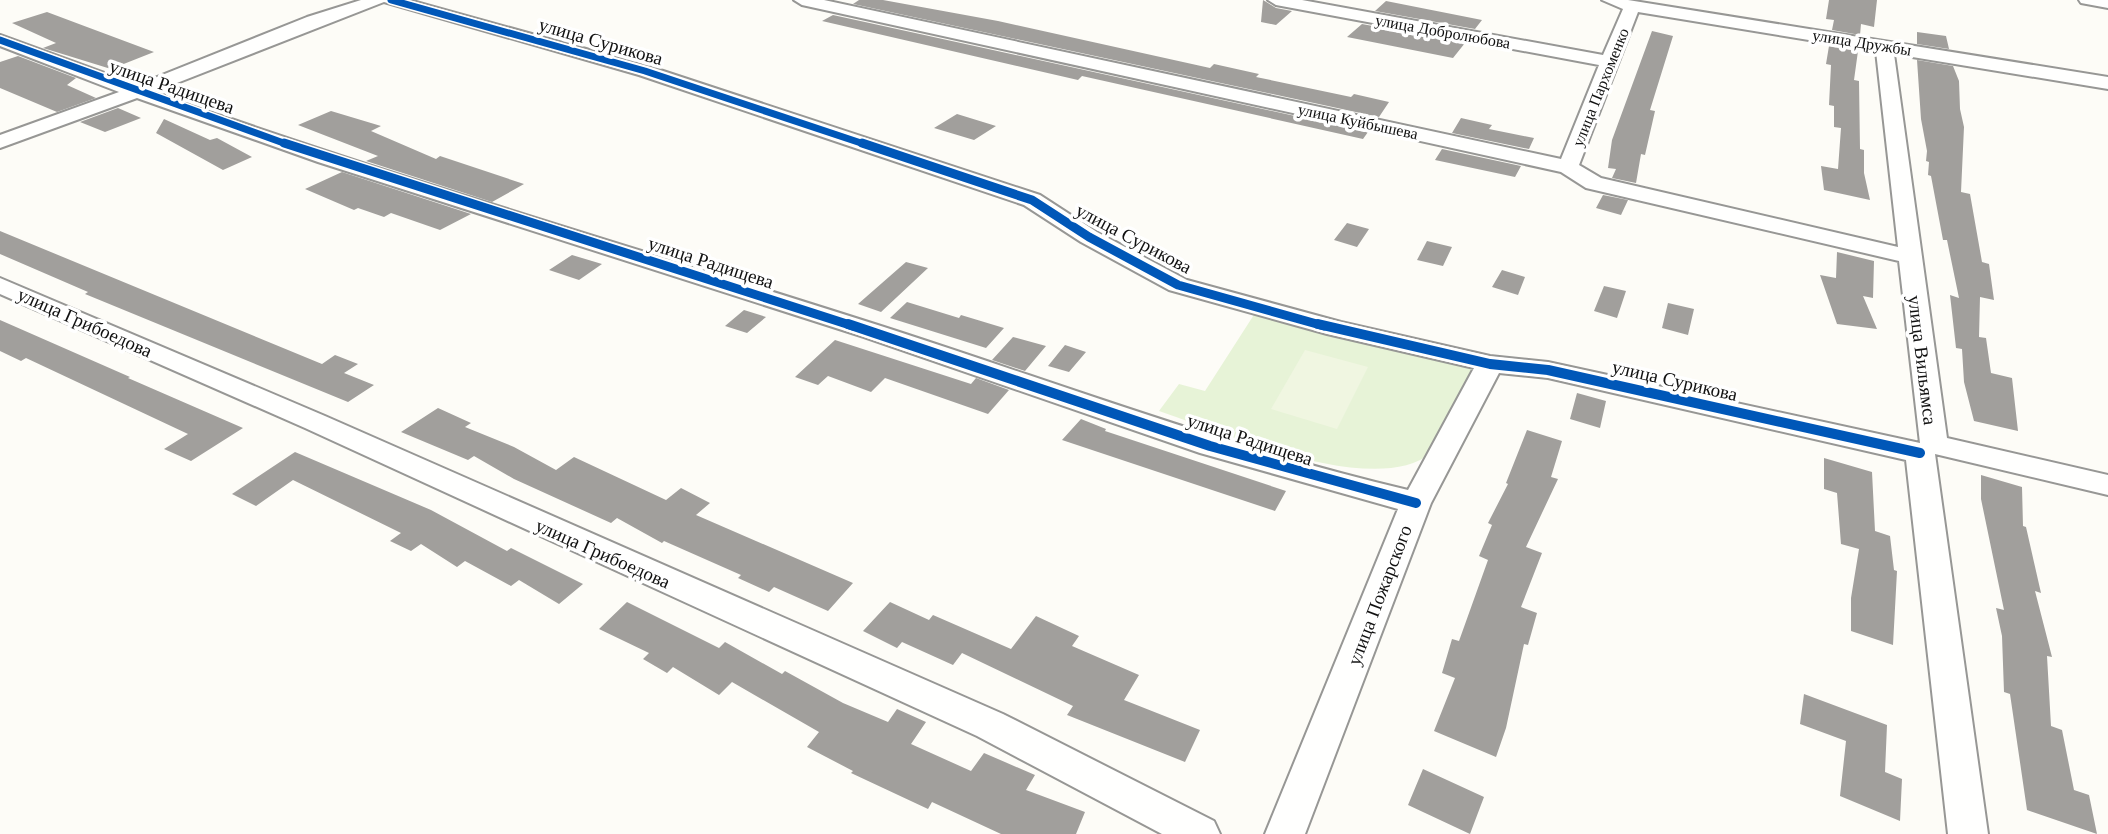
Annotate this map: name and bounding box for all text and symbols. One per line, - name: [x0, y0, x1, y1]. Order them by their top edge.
- street label: улица Добролюбова: [1374, 11, 1512, 53]
- street label: улица Сурикова: [536, 14, 666, 69]
- street label: улица Пархоменко: [1569, 26, 1633, 149]
- street label: улица Дружбы: [1811, 26, 1913, 60]
- street label: улица Радищева: [107, 55, 238, 118]
- street label: улица Куйбышева: [1296, 100, 1419, 143]
- street label: улица Сурикова: [1072, 199, 1196, 278]
- street label: улица Радищева: [645, 232, 777, 293]
- street label: улица Грибоедова: [14, 283, 156, 362]
- street label: улица Вильямса: [1904, 294, 1941, 427]
- street label: улица Сурикова: [1610, 356, 1740, 405]
- street label: улица Радищева: [1184, 409, 1316, 470]
- street label: улица Грибоедова: [532, 514, 674, 593]
- street label: улица Пожарского: [1343, 522, 1416, 668]

